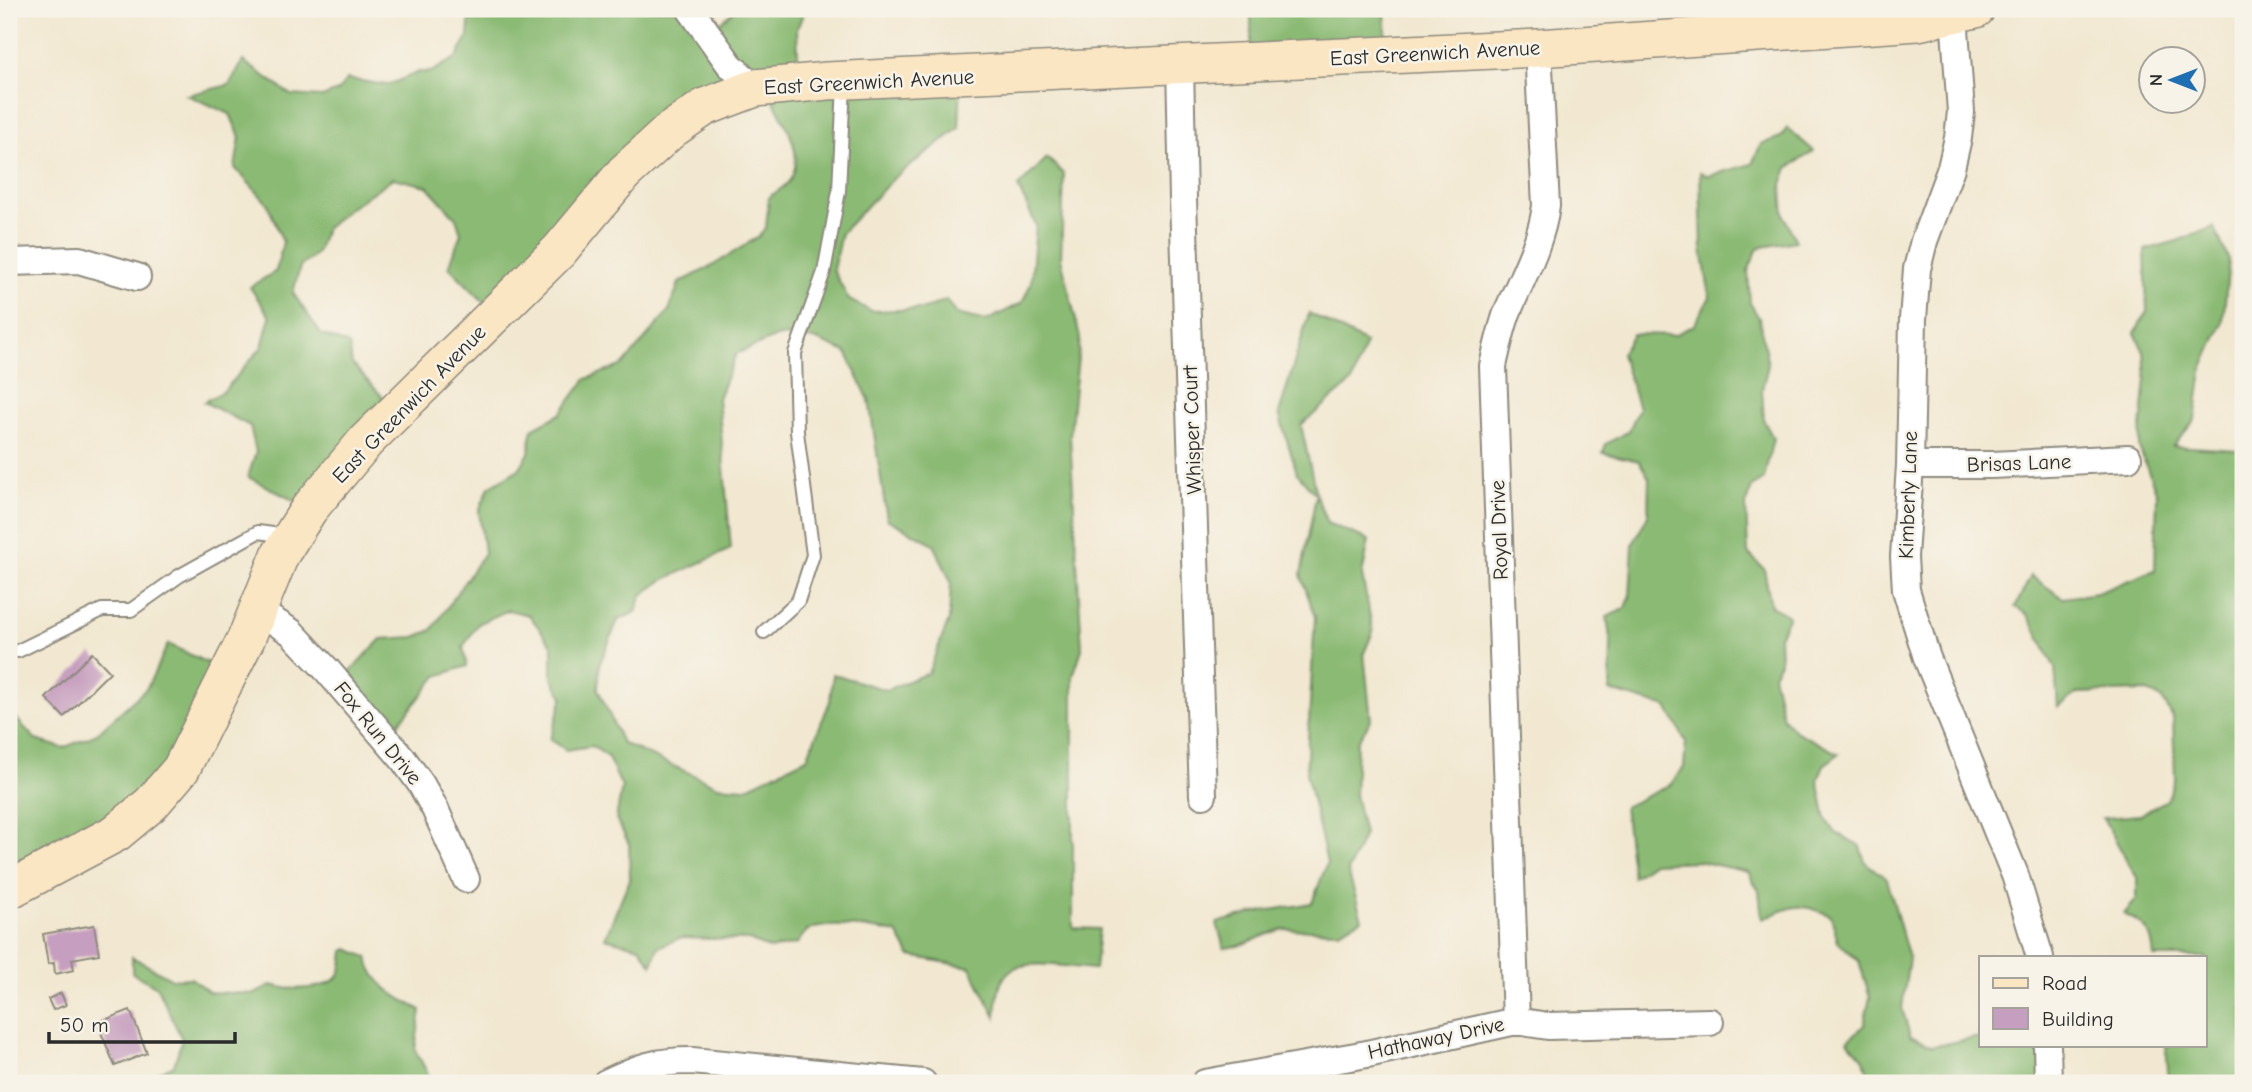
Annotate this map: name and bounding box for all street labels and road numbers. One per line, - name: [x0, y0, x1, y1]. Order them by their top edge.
- street label: East Greenwich Avenue: [1329, 36, 1541, 70]
- street label: East Greenwich Avenue: [763, 65, 975, 99]
- street label: East Greenwich Avenue: [327, 320, 491, 488]
- street label: Whisper Court: [1178, 364, 1206, 495]
- street label: Kimberly Lane: [1894, 431, 1922, 559]
- street label: Brisas Lane: [1966, 449, 2072, 477]
- street label: Royal Drive: [1485, 480, 1513, 580]
- street label: Fox Run Drive: [329, 677, 427, 789]
- street label: Hathaway Drive: [1366, 1012, 1506, 1064]

